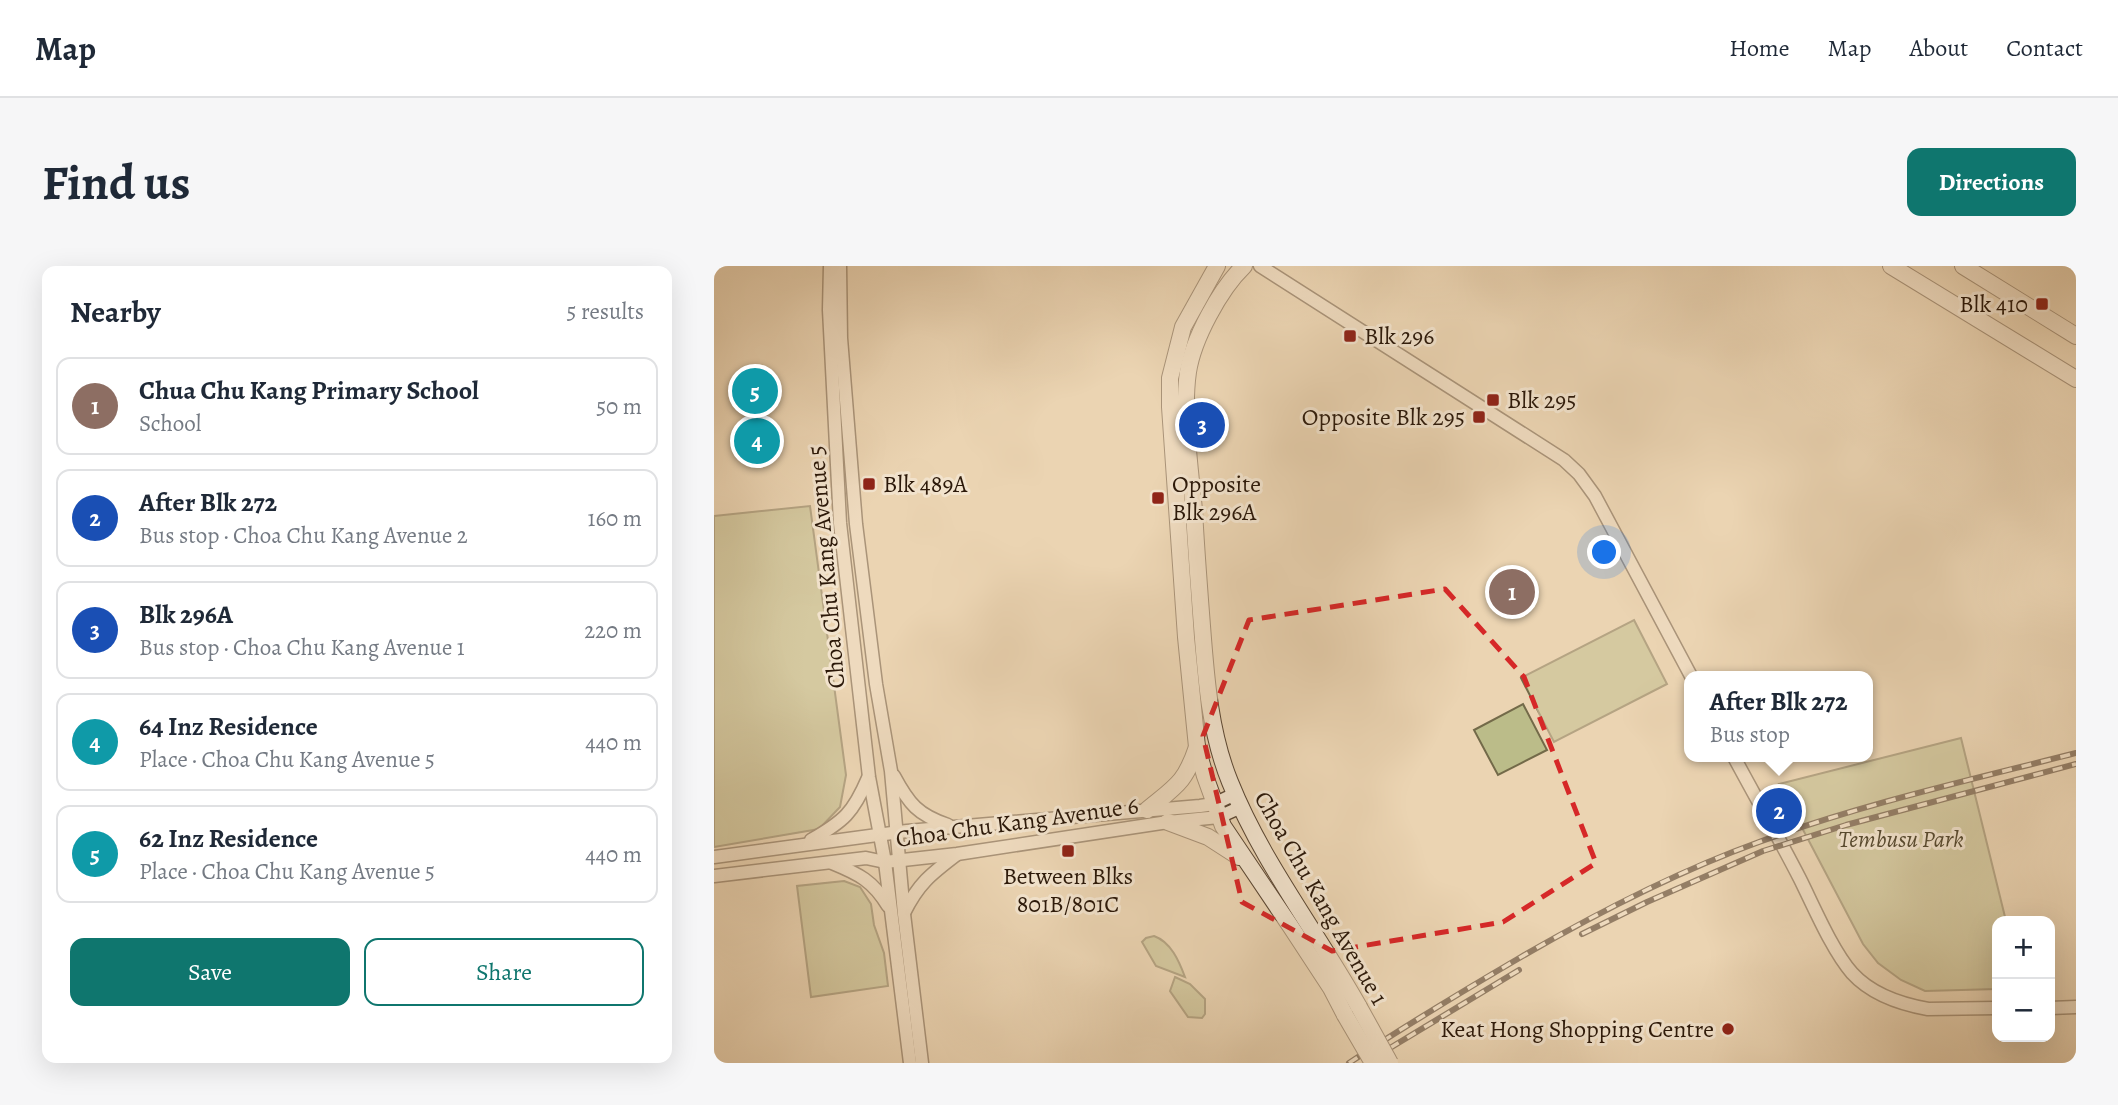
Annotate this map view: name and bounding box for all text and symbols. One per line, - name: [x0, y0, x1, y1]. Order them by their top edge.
- text: Map: [35, 26, 96, 71]
- text: Home: [1729, 32, 1790, 64]
- text: Map: [1828, 32, 1872, 64]
- text: About: [1910, 32, 1968, 64]
- text: Contact: [2006, 32, 2083, 64]
- button: Directions: [1907, 148, 2076, 216]
- text: Find us: [42, 149, 190, 216]
- place label: Blk 410: [1959, 288, 2028, 320]
- text: Nearby: [70, 292, 161, 332]
- text: 5 results: [567, 296, 644, 327]
- marker: Blk 410: [2034, 296, 2050, 312]
- place label: Blk 296: [1364, 320, 1434, 352]
- marker: Blk 296: [1342, 328, 1358, 344]
- pin: 5: [732, 365, 778, 417]
- text: Chua Chu Kang Primary School: [139, 373, 479, 408]
- place label: Blk 295: [1507, 384, 1577, 416]
- text: 1: [91, 391, 99, 422]
- text: 50 m: [596, 391, 642, 422]
- marker: Blk 295: [1485, 392, 1501, 408]
- pin: 3: [1179, 399, 1225, 451]
- place label: Opposite Blk 295: [1302, 401, 1465, 433]
- text: School: [139, 408, 201, 439]
- marker: Opposite Blk 295: [1471, 409, 1487, 425]
- pin: 4: [734, 415, 780, 467]
- street label: Choa Chu Kang Avenue 5: [799, 444, 853, 690]
- place label: Blk 489A: [883, 468, 968, 500]
- place label: Opposite Blk 296A: [1172, 468, 1261, 528]
- marker: Blk 489A: [861, 476, 877, 492]
- text: After Blk 272: [139, 485, 277, 520]
- marker: Opposite Blk 296A: [1150, 490, 1166, 506]
- text: 2: [89, 503, 101, 534]
- text: 160 m: [588, 503, 642, 534]
- text: Bus stop · Choa Chu Kang Avenue 2: [139, 520, 468, 551]
- your location: [1587, 535, 1621, 569]
- pin: 1: [1489, 566, 1535, 618]
- text: Blk 296A: [139, 597, 233, 632]
- text: 3: [90, 615, 100, 646]
- text: 220 m: [584, 615, 642, 646]
- text: Bus stop · Choa Chu Kang Avenue 1: [139, 632, 465, 663]
- popup: [1684, 671, 1873, 762]
- text: After Blk 272: [1709, 684, 1848, 719]
- text: 64 Inz Residence: [139, 709, 318, 744]
- text: Bus stop: [1709, 719, 1790, 750]
- text: 4: [90, 727, 100, 758]
- text: 440 m: [585, 727, 642, 758]
- text: Place · Choa Chu Kang Avenue 5: [139, 744, 435, 775]
- street label: Choa Chu Kang Avenue 1: [1247, 785, 1395, 1011]
- pin: 2: [1756, 785, 1802, 837]
- street label: Choa Chu Kang Avenue 6: [894, 789, 1140, 855]
- text: 62 Inz Residence: [139, 821, 318, 856]
- park label: Tembusu Park: [1838, 823, 1964, 855]
- text: 5: [90, 839, 100, 870]
- text: 440 m: [585, 839, 642, 870]
- marker: Between Blks 801B/801C: [1060, 843, 1076, 859]
- text: Place · Choa Chu Kang Avenue 5: [139, 856, 435, 887]
- place label: Between Blks 801B/801C: [1003, 860, 1133, 920]
- map controls: [1992, 916, 2055, 1042]
- button: +: [1992, 916, 2055, 979]
- button: Save: [70, 938, 350, 1006]
- button: Share: [364, 938, 644, 1006]
- button: −: [1992, 979, 2055, 1042]
- place label: Keat Hong Shopping Centre: [1440, 1013, 1714, 1045]
- marker: Keat Hong Shopping Centre: [1720, 1021, 1736, 1037]

